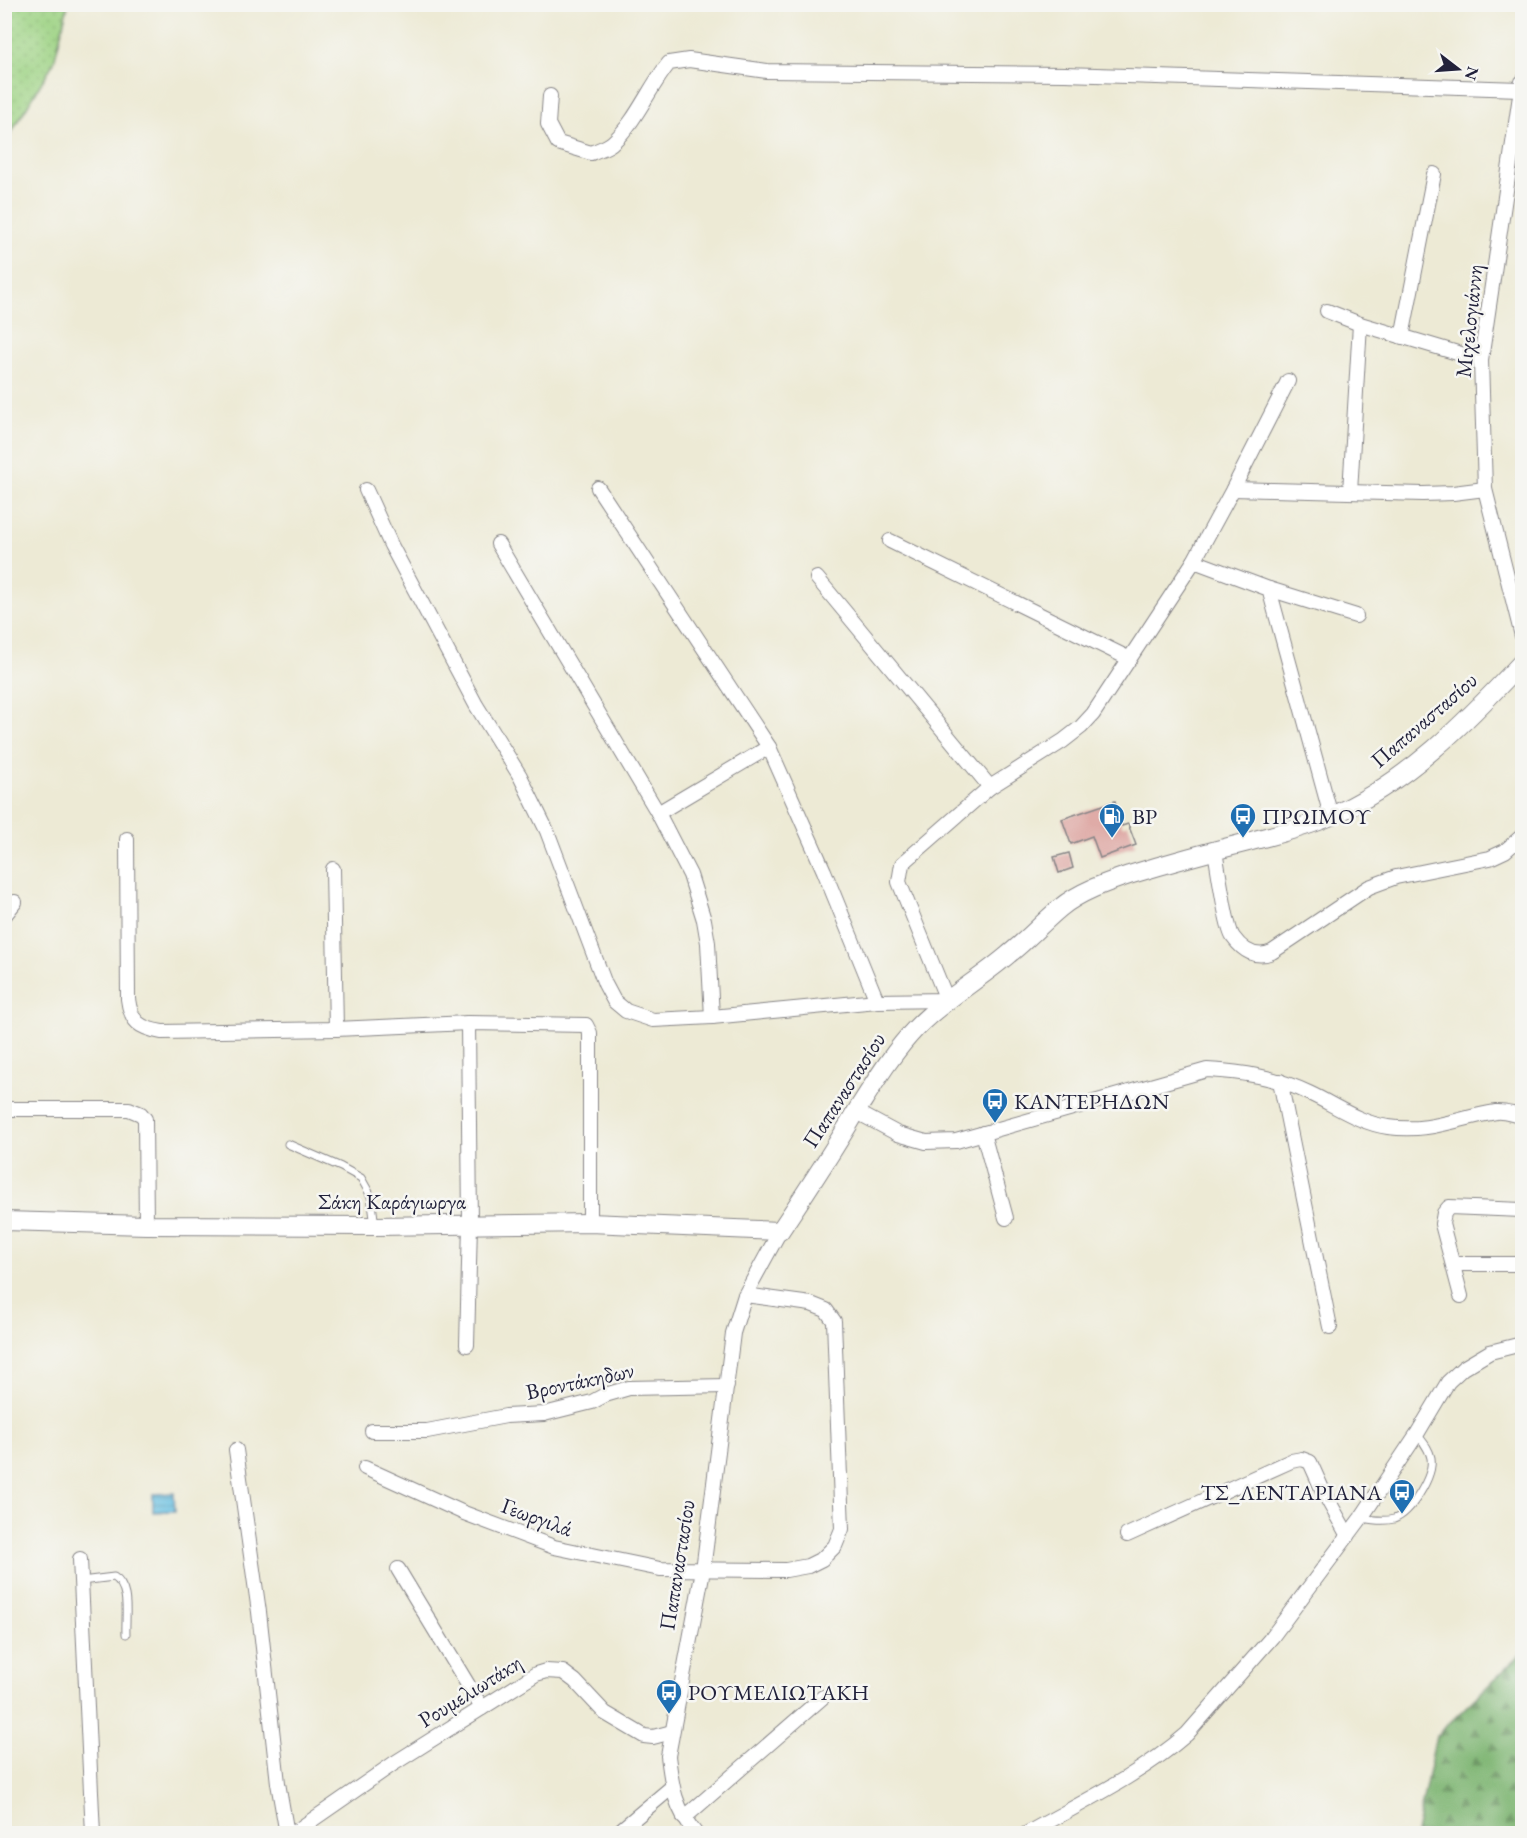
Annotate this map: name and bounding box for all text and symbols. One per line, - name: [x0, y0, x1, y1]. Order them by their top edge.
- north arrow: [1428, 39, 1488, 99]
- text: N: [1460, 64, 1484, 83]
- street label: Μιχελογιάννη: [1449, 263, 1489, 379]
- street label: Παπαναστασίου: [1365, 666, 1483, 774]
- fuel station icon: BP: [1097, 801, 1127, 839]
- bus stop icon: ΠΡΩΙΜΟΥ: [1228, 801, 1258, 839]
- place label: BP: [1132, 802, 1157, 831]
- place label: ΠΡΩΙΜΟΥ: [1262, 802, 1372, 831]
- street label: Παπαναστασίου: [796, 1027, 892, 1153]
- bus stop icon: ΚΑΝΤΕΡΗΔΩΝ: [980, 1086, 1010, 1124]
- place label: ΚΑΝΤΕΡΗΔΩΝ: [1014, 1087, 1170, 1116]
- street label: Σάκη Καράγιωργα: [318, 1187, 467, 1216]
- street label: Βροντάκηδων: [523, 1355, 637, 1407]
- bus stop icon: ΤΣ_ΛΕΝΤΑΡΙΑΝΑ: [1387, 1477, 1417, 1515]
- place label: ΤΣ_ΛΕΝΤΑΡΙΑΝΑ: [1200, 1478, 1383, 1507]
- street label: Γεωργιλά: [498, 1491, 577, 1544]
- street label: Παπαναστασίου: [652, 1498, 702, 1632]
- street label: Ρουμελιωτάκη: [413, 1648, 527, 1734]
- bus stop icon: ΡΟΥΜΕΛΙΩΤΑΚΗ: [654, 1677, 684, 1715]
- place label: ΡΟΥΜΕΛΙΩΤΑΚΗ: [688, 1678, 869, 1707]

